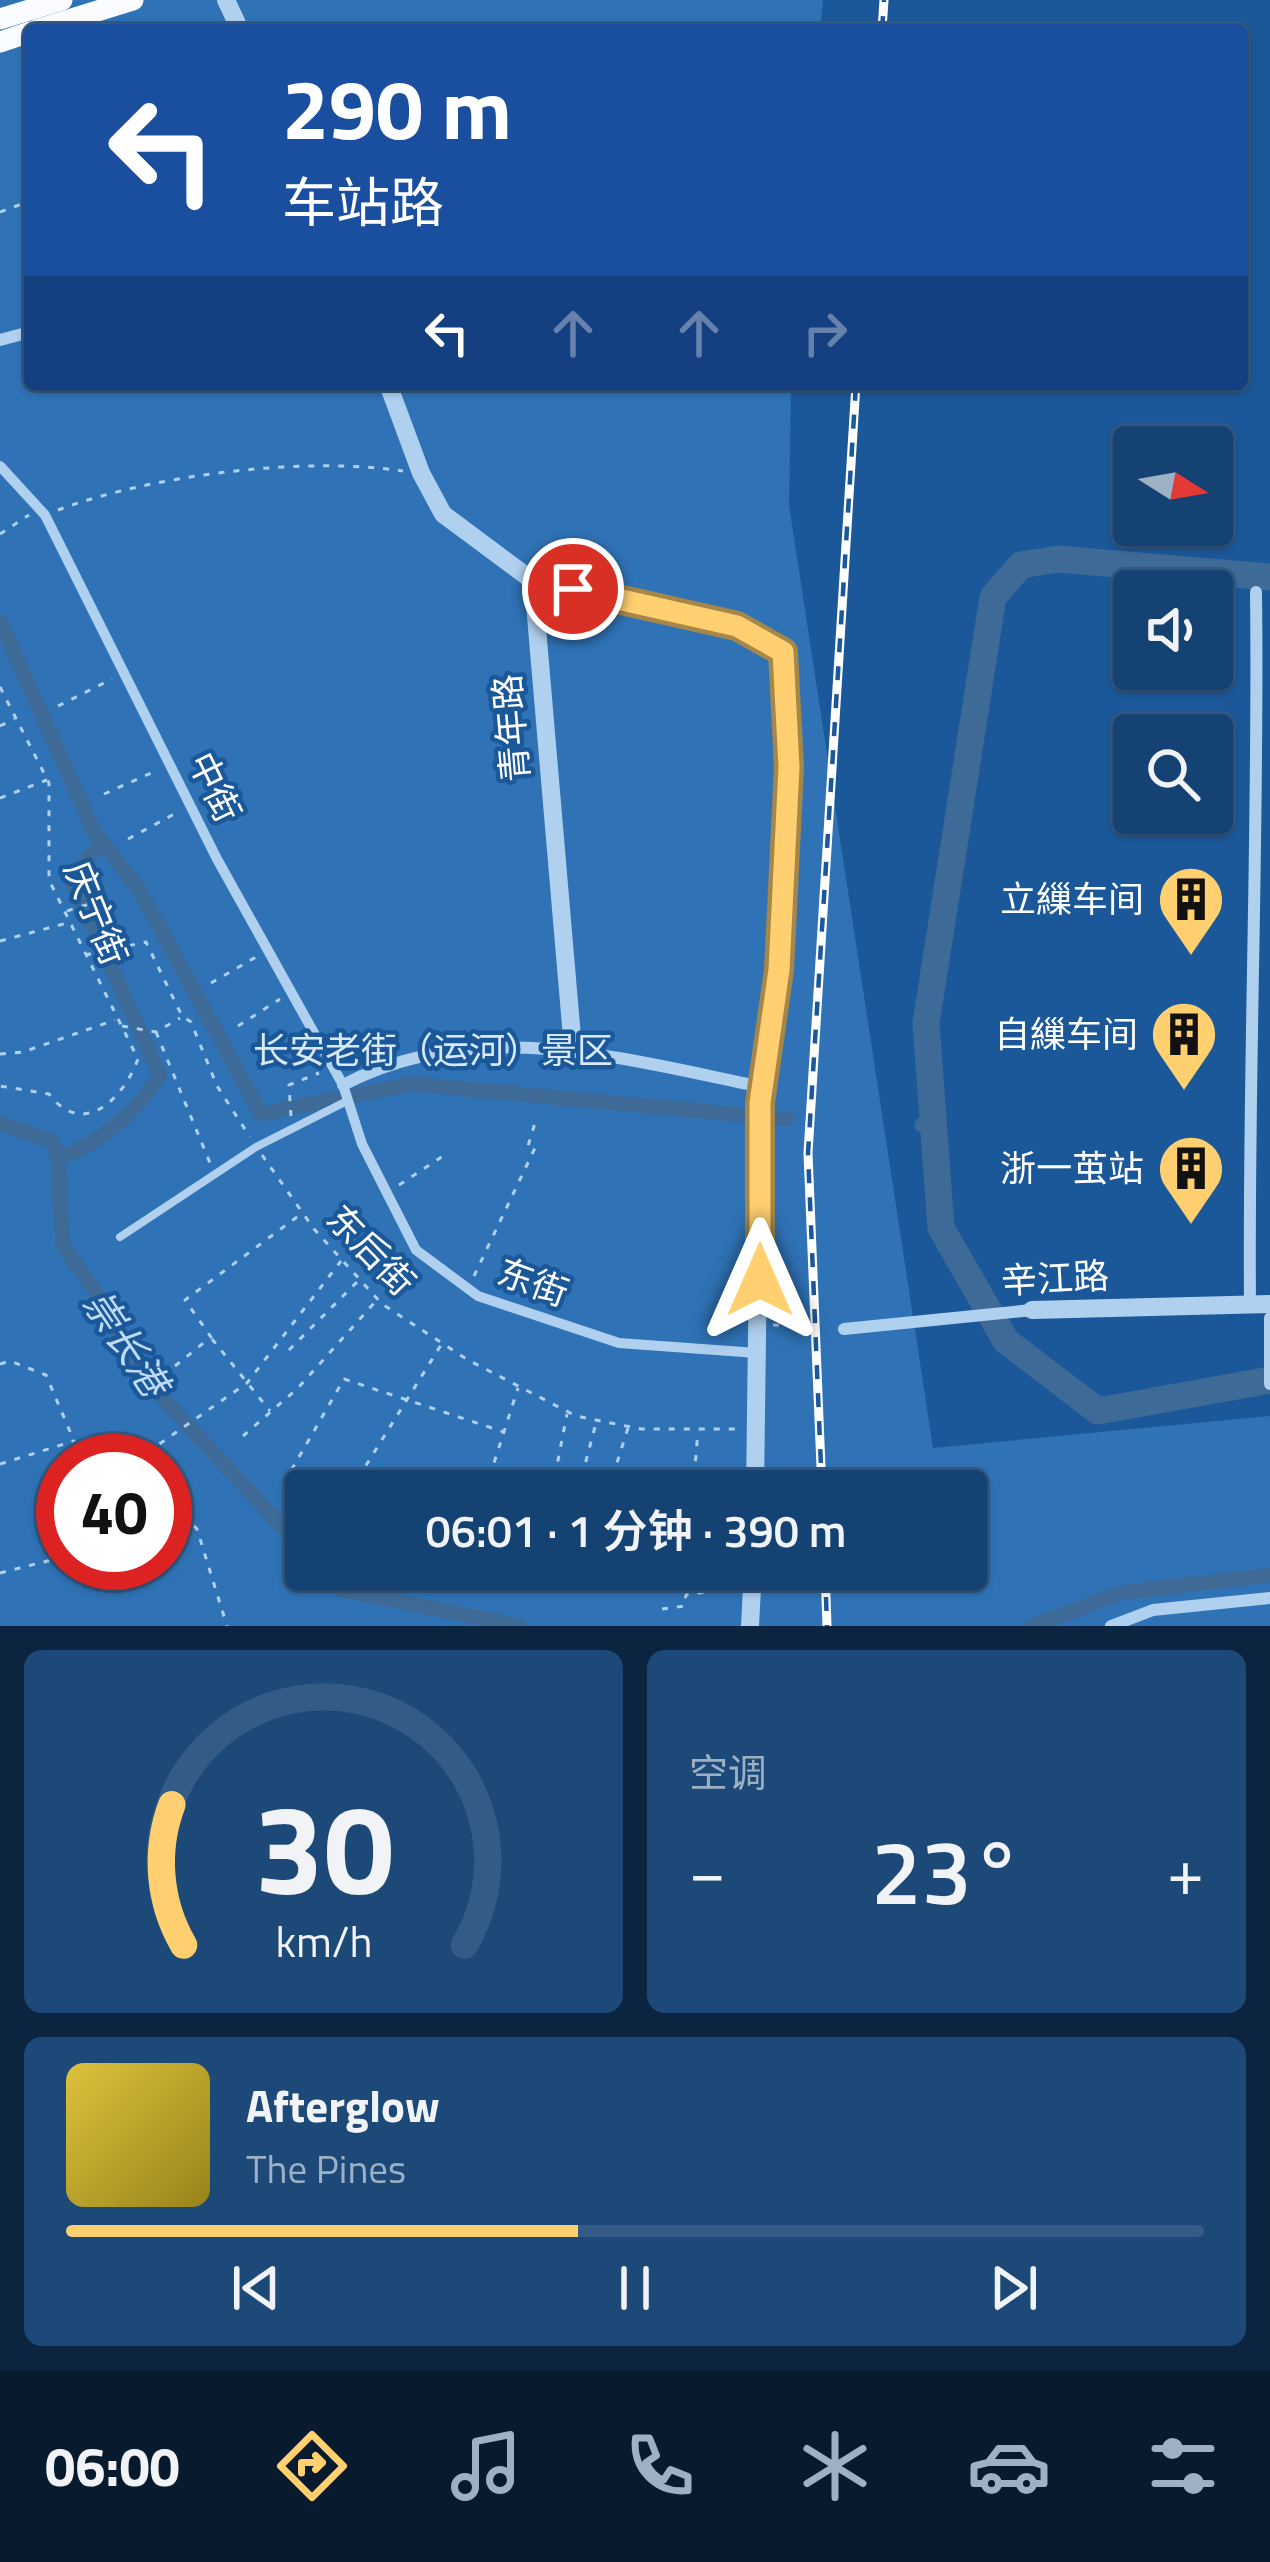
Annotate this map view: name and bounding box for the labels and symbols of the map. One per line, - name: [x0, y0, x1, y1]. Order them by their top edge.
- north arrow: [1113, 426, 1233, 546]
- pin: [522, 538, 624, 640]
- street label: 青年路: [478, 672, 543, 784]
- street label: 中街: [175, 742, 256, 831]
- street label: 庆宁街: [51, 852, 142, 973]
- building icon: 立繅车间: [1156, 864, 1226, 958]
- place label: 立繅车间: [1000, 871, 1144, 926]
- building icon: 自繅车间: [1149, 999, 1219, 1093]
- place label: 自繅车间: [994, 1006, 1138, 1061]
- park label: 长安老街（运河）景区: [253, 1022, 613, 1077]
- building icon: 浙一茧站: [1156, 1133, 1226, 1227]
- place label: 浙一茧站: [1000, 1140, 1144, 1195]
- street label: 东后街: [314, 1192, 429, 1308]
- position arrow: [697, 1217, 823, 1343]
- street label: 东街: [490, 1243, 576, 1320]
- street label: 辛江路: [1000, 1247, 1110, 1308]
- water label: 崇长港: [69, 1278, 186, 1412]
- speed limit sign: 40: [36, 1434, 192, 1590]

